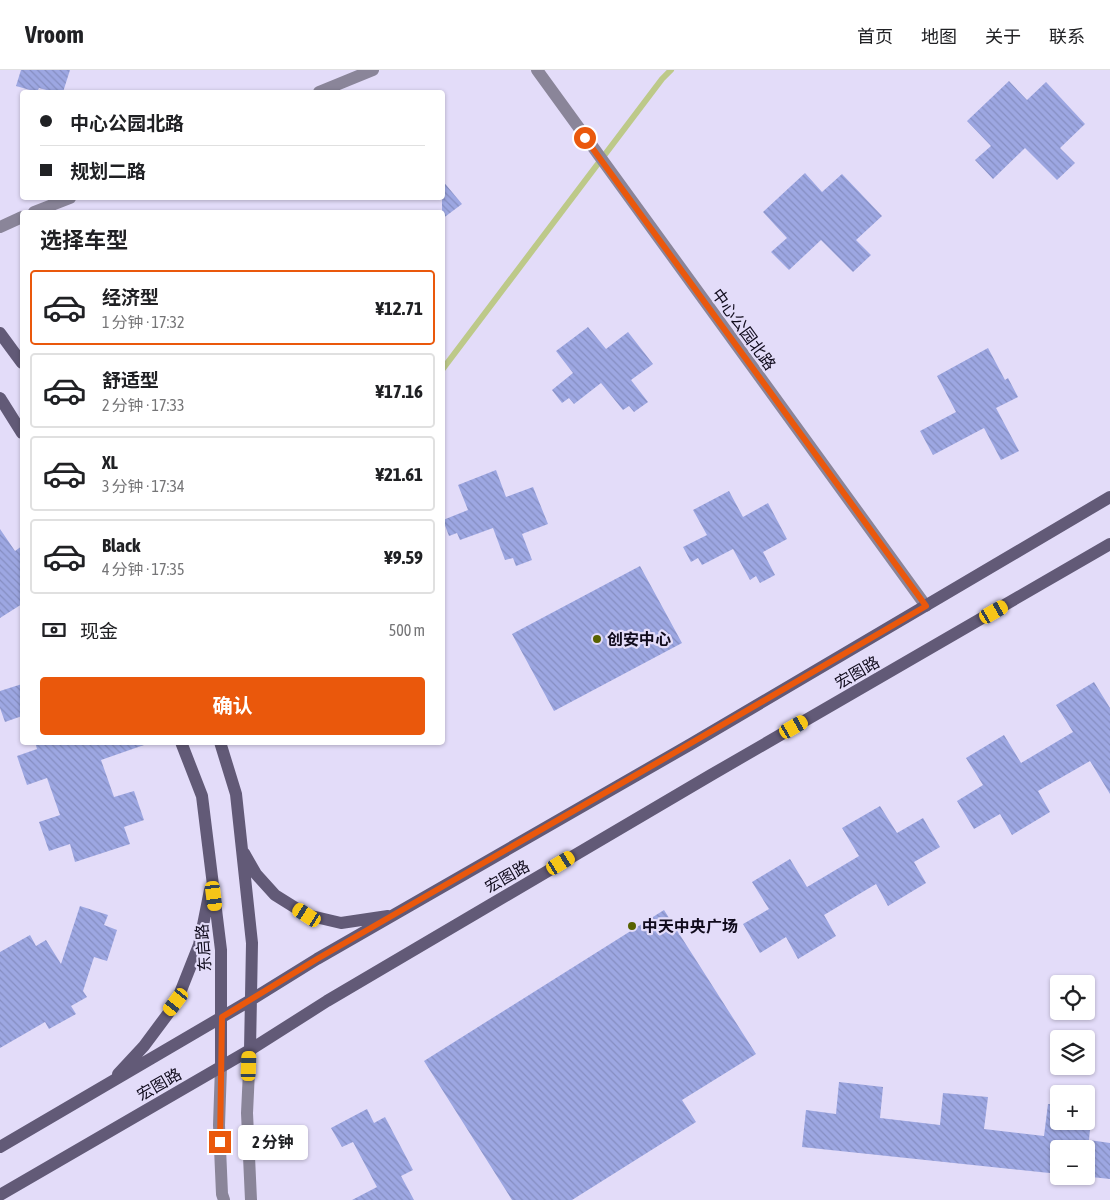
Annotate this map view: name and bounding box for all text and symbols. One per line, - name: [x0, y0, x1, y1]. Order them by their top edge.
- text: Vroom: [25, 21, 84, 48]
- text: 首页: [857, 26, 893, 47]
- text: 地图: [921, 26, 957, 47]
- text: 关于: [985, 26, 1021, 47]
- text: 联系: [1049, 26, 1085, 47]
- text: 中心公园北路: [70, 112, 184, 134]
- route start: [574, 127, 596, 149]
- text: 规划二路: [70, 160, 146, 182]
- text: 选择车型: [40, 227, 128, 253]
- icon: car: [42, 285, 87, 330]
- street label: 中心公园北路: [709, 285, 779, 373]
- text: 经济型: [102, 286, 159, 308]
- text: ¥12.71: [375, 297, 423, 319]
- text: 1 分钟 · 17:32: [102, 313, 184, 331]
- icon: car: [42, 368, 87, 413]
- text: 舒适型: [102, 369, 159, 391]
- text: ¥17.16: [375, 380, 423, 402]
- text: 2 分钟 · 17:33: [102, 396, 184, 414]
- icon: car: [42, 451, 87, 496]
- text: XL: [102, 451, 118, 473]
- text: ¥21.61: [375, 463, 423, 485]
- text: 3 分钟 · 17:34: [102, 477, 184, 495]
- icon: car: [42, 534, 87, 579]
- text: Black: [102, 534, 140, 556]
- text: ¥9.59: [384, 546, 423, 568]
- text: 4 分钟 · 17:35: [102, 560, 184, 578]
- car: [977, 598, 1010, 626]
- icon: cash: [40, 616, 68, 644]
- text: 现金: [80, 620, 118, 642]
- text: 500 m: [389, 621, 425, 639]
- place label: 创安中心: [607, 630, 671, 648]
- marker: 创安中心: [591, 633, 603, 645]
- street label: 宏图路: [832, 652, 882, 692]
- button: 确认: [40, 677, 425, 735]
- car: [777, 713, 810, 741]
- car: [544, 849, 577, 877]
- street label: 宏图路: [482, 856, 532, 896]
- car: [204, 880, 223, 912]
- car: [290, 901, 323, 929]
- place label: 中天中央广场: [642, 917, 738, 935]
- marker: 中天中央广场: [626, 920, 638, 932]
- street label: 东启路: [192, 923, 214, 973]
- map controls: [1050, 975, 1095, 1185]
- button: locate: [1050, 975, 1095, 1020]
- car: [160, 986, 191, 1018]
- button: layers: [1050, 1030, 1095, 1075]
- car: [240, 1051, 257, 1081]
- street label: 宏图路: [134, 1064, 184, 1104]
- button: +: [1050, 1085, 1095, 1130]
- callout: 2 分钟: [238, 1124, 308, 1160]
- route end: [209, 1131, 231, 1153]
- text: 2 分钟: [252, 1133, 294, 1151]
- button: −: [1050, 1140, 1095, 1185]

